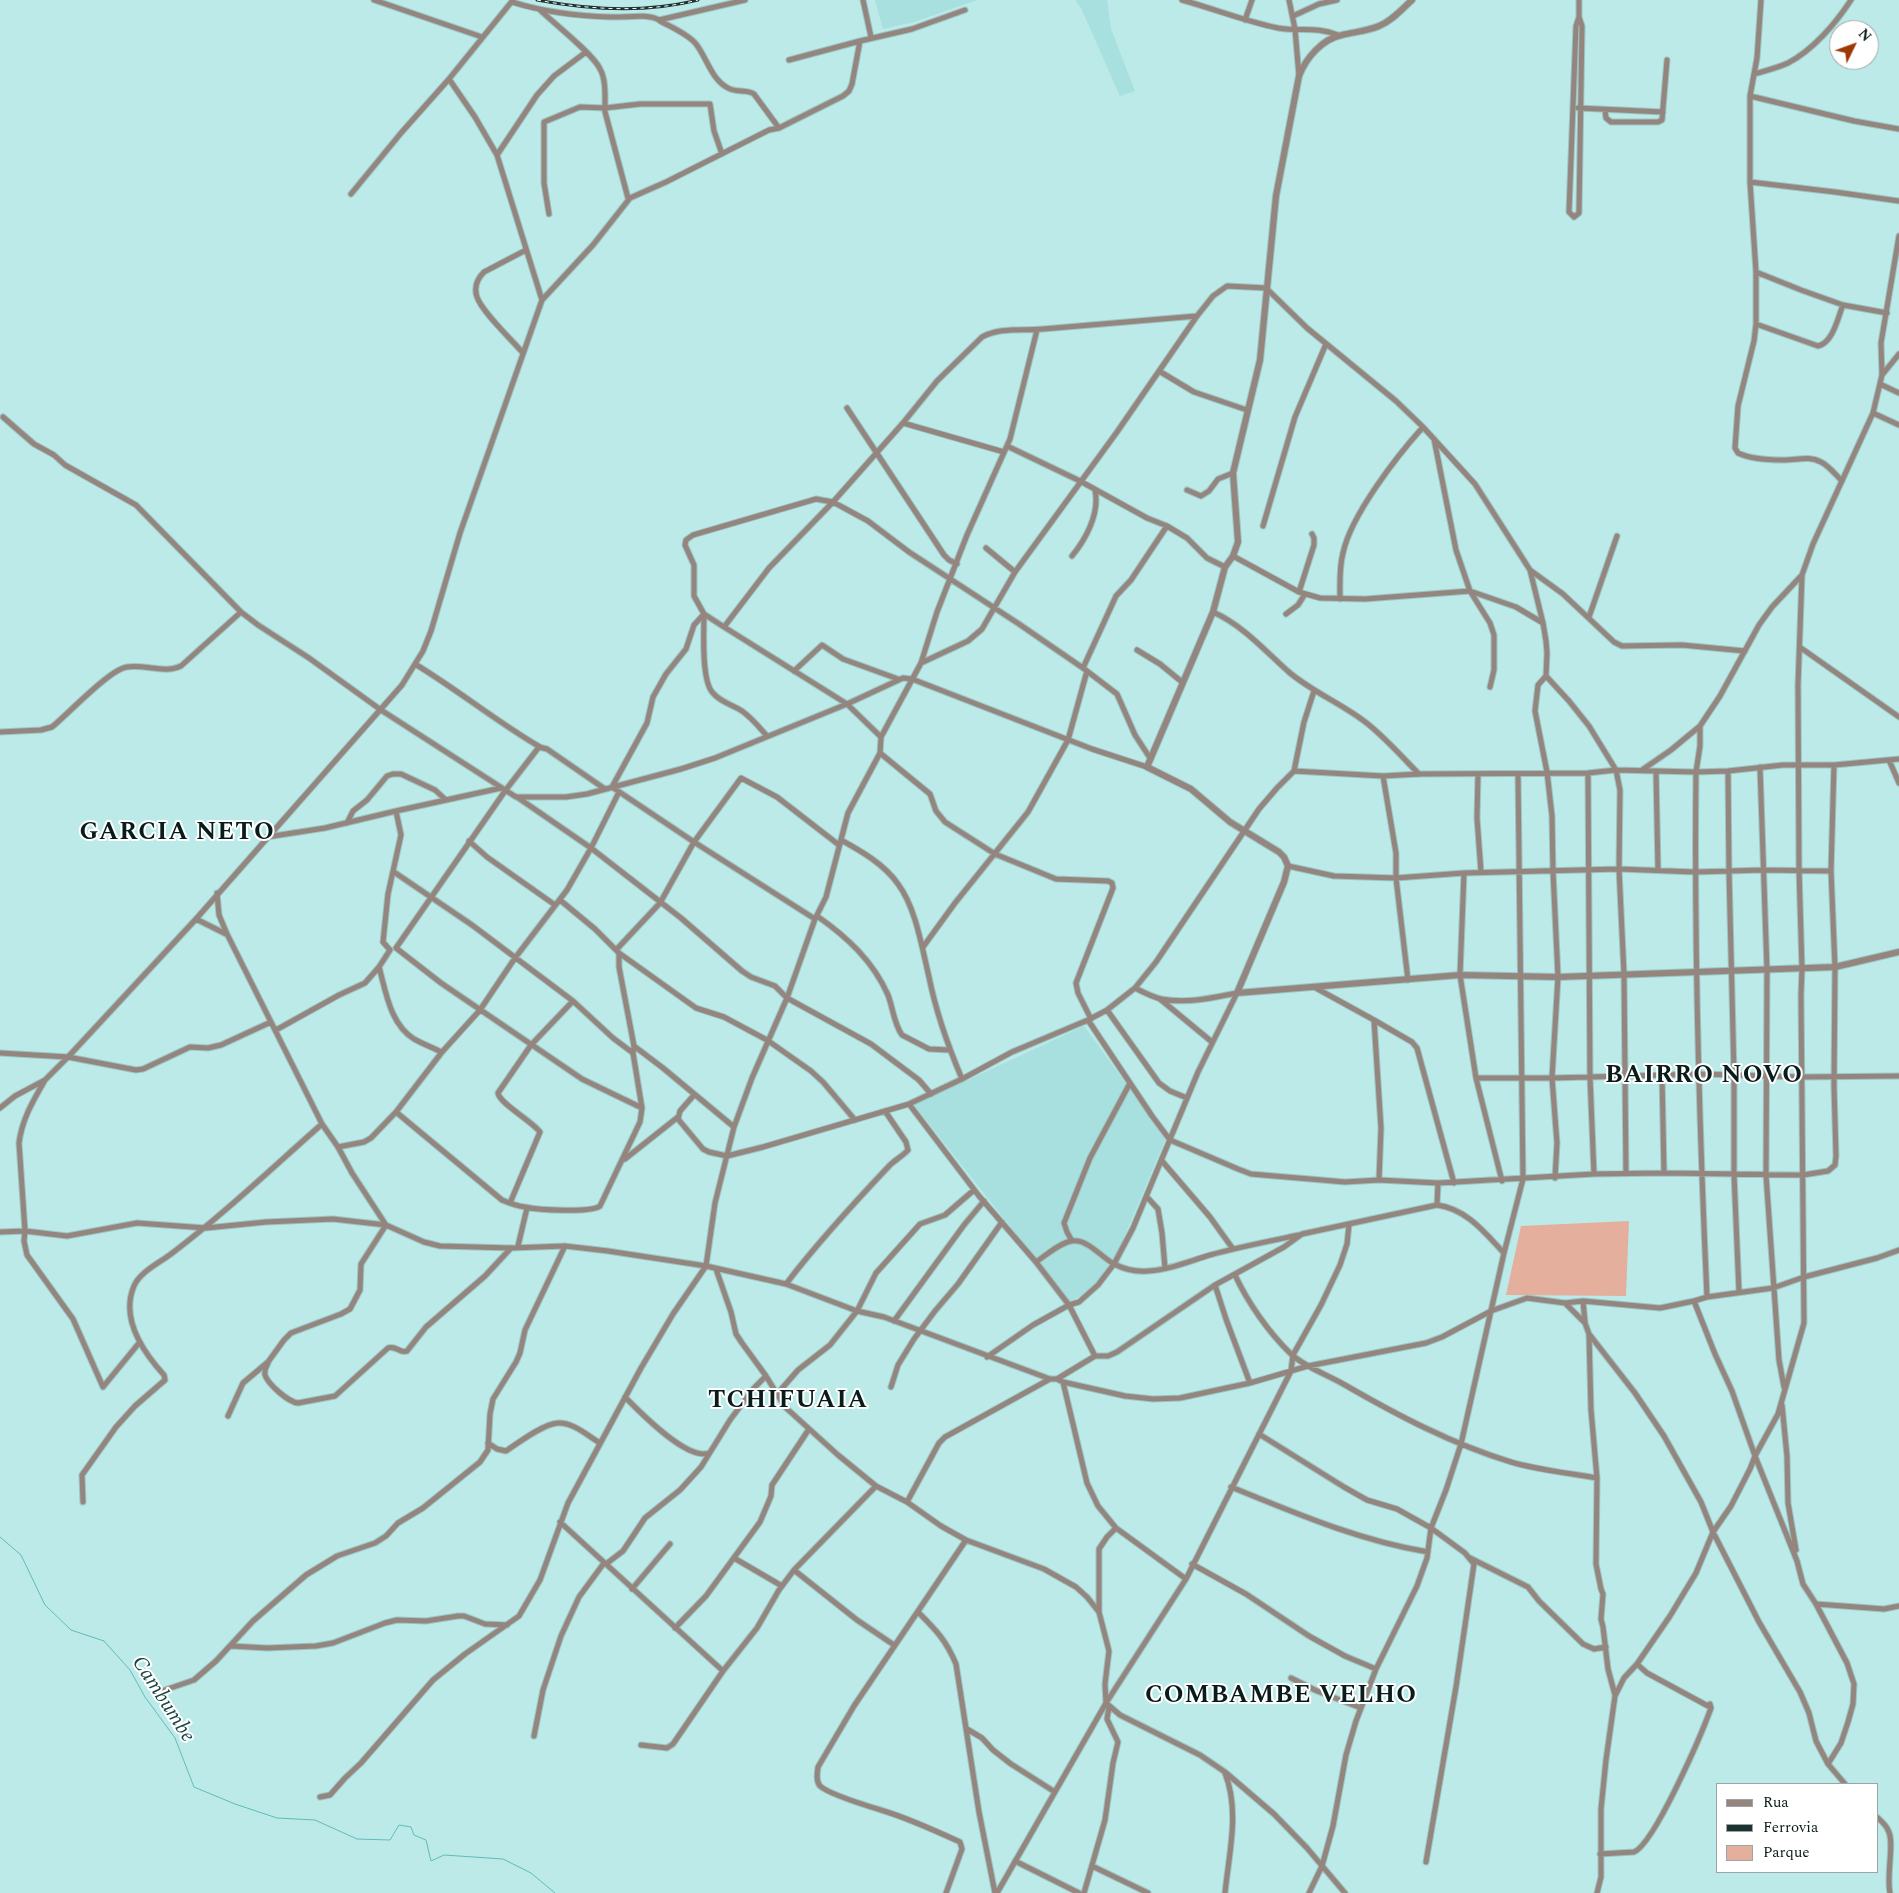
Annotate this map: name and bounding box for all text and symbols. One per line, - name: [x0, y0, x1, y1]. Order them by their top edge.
- north arrow: [1829, 20, 1879, 70]
- text: N: [1853, 24, 1876, 47]
- district label: GARCIA NETO: [78, 819, 276, 849]
- district label: BAIRRO NOVO: [1604, 1062, 1804, 1092]
- district label: TCHIFUAIA: [707, 1387, 869, 1417]
- water label: Cambumbe: [125, 1652, 199, 1748]
- district label: COMBAMBE VELHO: [1143, 1682, 1419, 1712]
- legend: [1716, 1783, 1879, 1873]
- text: Rua: [1763, 1791, 1789, 1814]
- text: Ferrovia: [1763, 1816, 1818, 1839]
- text: Parque: [1763, 1841, 1810, 1864]

